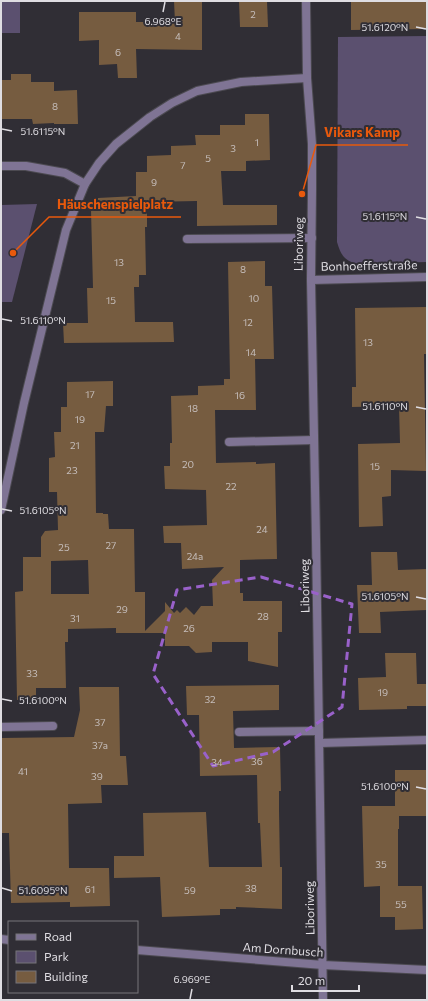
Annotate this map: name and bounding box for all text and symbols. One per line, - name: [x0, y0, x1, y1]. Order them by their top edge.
- house number: 2: [250, 8, 256, 20]
- text: 6.968°E: [145, 15, 182, 27]
- text: 51.6120°N: [362, 21, 408, 33]
- house number: 4: [175, 30, 181, 42]
- house number: 6: [115, 46, 121, 58]
- house number: 8: [52, 100, 58, 112]
- callout: Vikars Kamp: [316, 120, 408, 145]
- text: Vikars Kamp: [324, 124, 400, 140]
- text: 51.6115°N: [21, 125, 65, 137]
- house number: 1: [255, 136, 259, 148]
- house number: 3: [230, 142, 236, 154]
- house number: 5: [205, 152, 211, 164]
- house number: 7: [180, 159, 186, 171]
- house number: 9: [151, 176, 157, 188]
- callout: Häuschenspielplatz: [49, 192, 181, 217]
- text: Häuschenspielplatz: [57, 196, 173, 212]
- text: 51.6115°N: [363, 210, 407, 222]
- street label: Liboriweg: [291, 216, 305, 271]
- house number: 13: [114, 256, 124, 268]
- street label: Bonhoefferstraße: [320, 257, 418, 273]
- house number: 8: [240, 263, 246, 275]
- house number: 10: [249, 292, 259, 304]
- house number: 15: [106, 294, 116, 306]
- text: 51.6110°N: [20, 314, 66, 326]
- house number: 12: [243, 316, 253, 328]
- house number: 13: [363, 336, 373, 348]
- house number: 14: [246, 346, 256, 358]
- house number: 17: [85, 388, 95, 400]
- house number: 16: [235, 389, 245, 401]
- text: 51.6110°N: [362, 400, 408, 412]
- house number: 18: [188, 402, 198, 414]
- house number: 19: [75, 413, 85, 425]
- house number: 21: [70, 439, 80, 451]
- house number: 20: [182, 458, 194, 470]
- house number: 15: [370, 460, 380, 472]
- house number: 23: [66, 464, 78, 476]
- house number: 22: [225, 480, 237, 492]
- text: 51.6105°N: [19, 504, 67, 516]
- house number: 24: [256, 523, 268, 535]
- house number: 27: [106, 539, 116, 551]
- house number: 25: [58, 541, 70, 553]
- house number: 24a: [187, 550, 203, 562]
- street label: Liboriweg: [297, 558, 311, 613]
- text: 51.6105°N: [361, 590, 409, 602]
- house number: 29: [116, 603, 128, 615]
- house number: 28: [257, 610, 269, 622]
- house number: 31: [70, 612, 80, 624]
- house number: 26: [183, 622, 195, 634]
- house number: 33: [26, 667, 38, 679]
- house number: 19: [378, 686, 388, 698]
- house number: 32: [204, 693, 216, 705]
- text: 51.6100°N: [19, 694, 67, 706]
- house number: 37: [95, 716, 105, 728]
- house number: 37a: [92, 739, 108, 751]
- house number: 36: [251, 755, 263, 767]
- house number: 34: [211, 756, 223, 768]
- house number: 41: [18, 765, 28, 777]
- house number: 39: [91, 770, 103, 782]
- text: 51.6100°N: [361, 780, 409, 792]
- house number: 35: [375, 858, 387, 870]
- street label: Liboriweg: [302, 880, 316, 935]
- house number: 38: [245, 882, 257, 894]
- house number: 61: [85, 883, 95, 895]
- text: 51.6095°N: [19, 884, 67, 896]
- house number: 59: [184, 884, 196, 896]
- house number: 55: [395, 898, 407, 910]
- legend: [8, 921, 138, 993]
- text: Road: [44, 929, 72, 943]
- street label: Am Dornbusch: [242, 939, 324, 959]
- text: Park: [44, 949, 70, 963]
- scale bar: [292, 967, 359, 993]
- text: Building: [44, 969, 88, 983]
- text: 6.969°E: [174, 973, 210, 985]
- text: 20 m: [298, 973, 325, 987]

